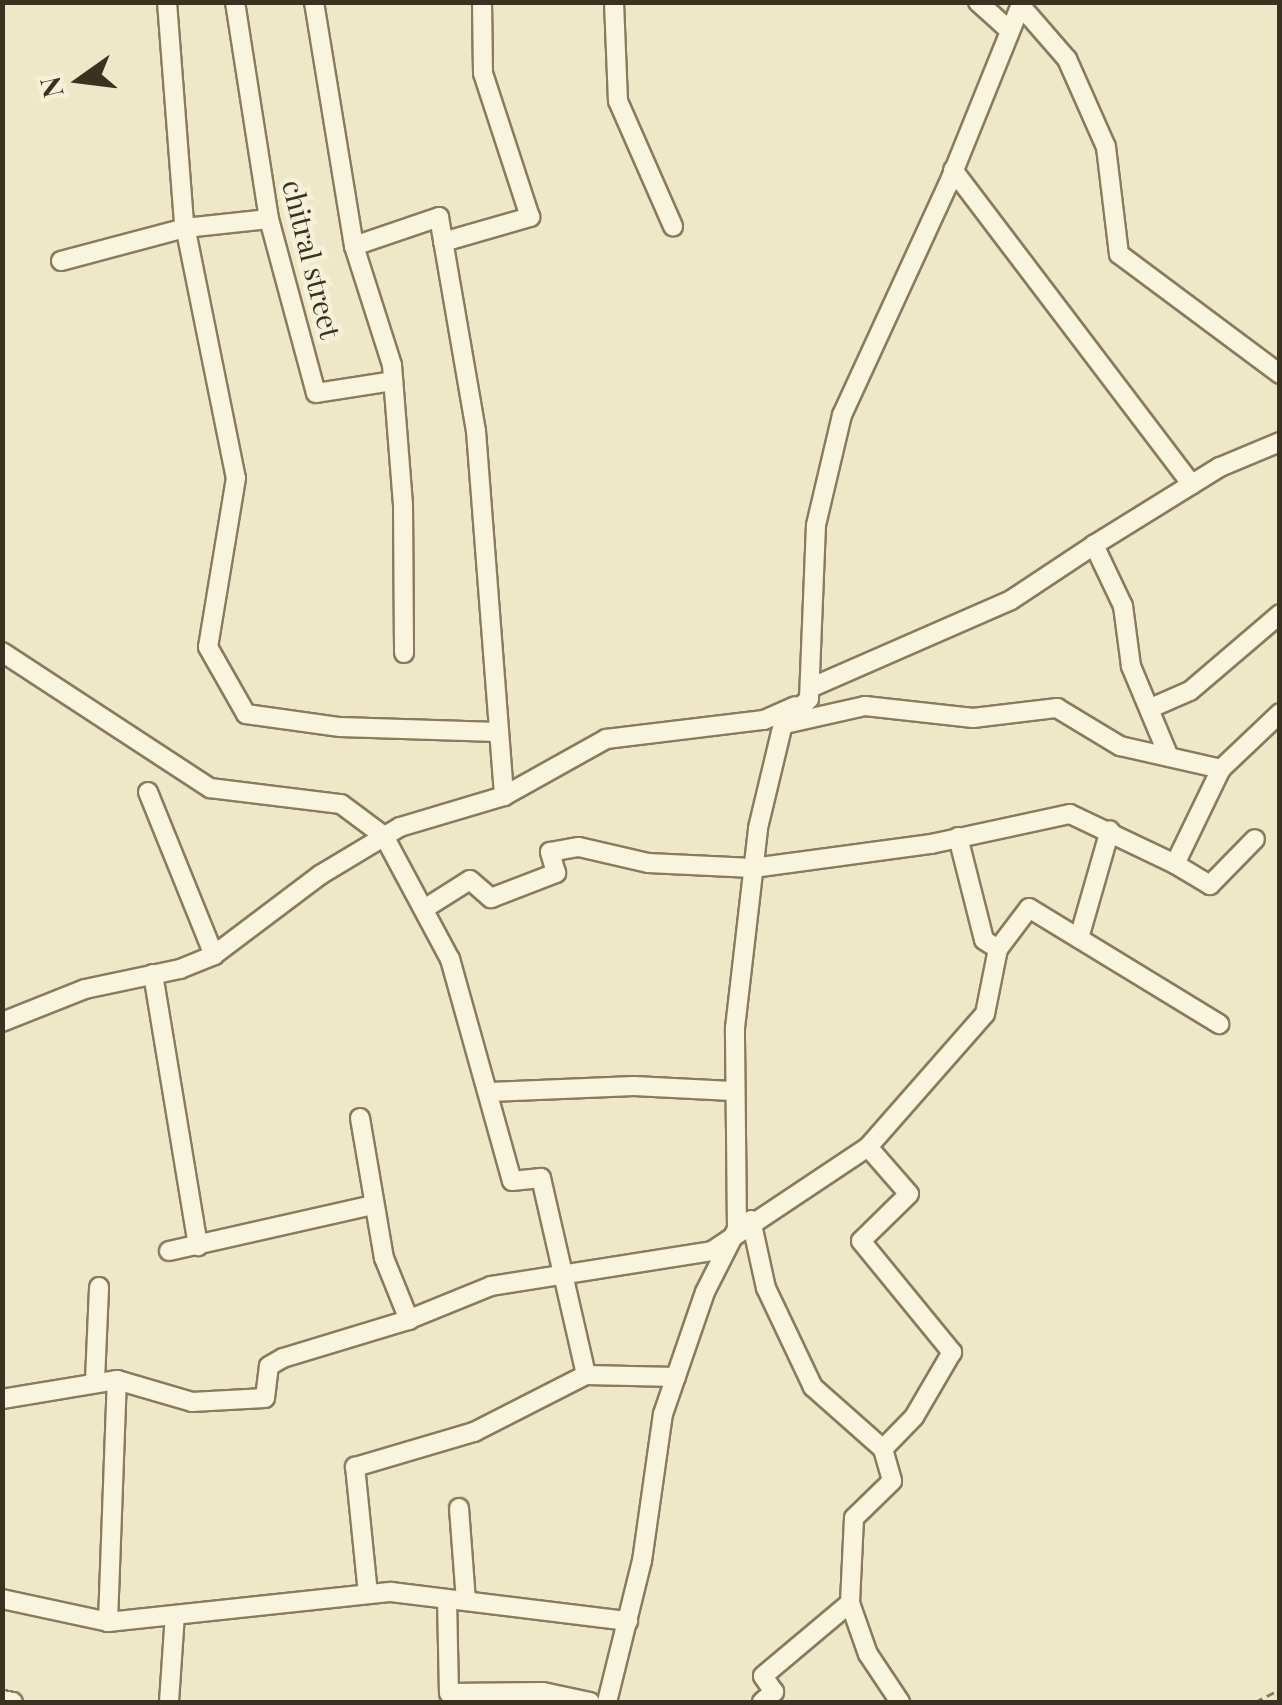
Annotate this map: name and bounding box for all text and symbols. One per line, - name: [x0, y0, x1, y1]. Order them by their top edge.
- north arrow: [30, 30, 130, 130]
- text: N: [30, 73, 71, 102]
- street label: chitral street: [276, 176, 348, 342]

